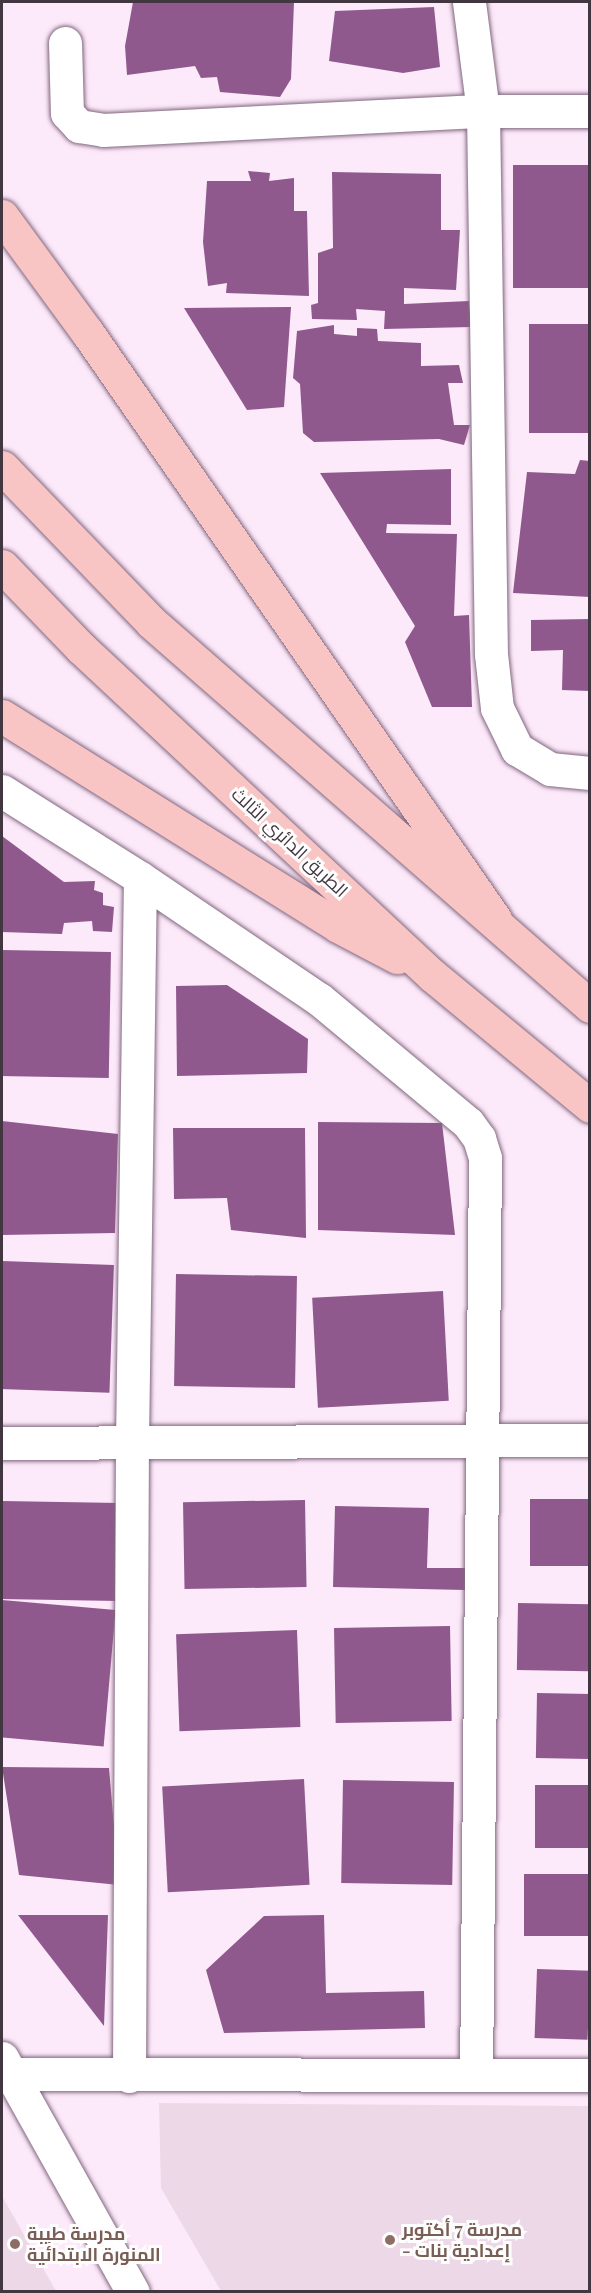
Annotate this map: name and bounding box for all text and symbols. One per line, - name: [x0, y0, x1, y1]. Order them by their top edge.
- street label: الطريق الدائري الثالث: [228, 783, 352, 901]
- place label: مدرسة 7 أكتوبر - إعدادية بنات: [402, 2219, 522, 2262]
- place label: مدرسة طيبة المنورة الابتدائية: [27, 2223, 161, 2266]
- marker: مدرسة 7 أكتوبر - إعدادية بنات: [383, 2233, 397, 2247]
- marker: مدرسة طيبة المنورة الابتدائية: [8, 2237, 22, 2251]

